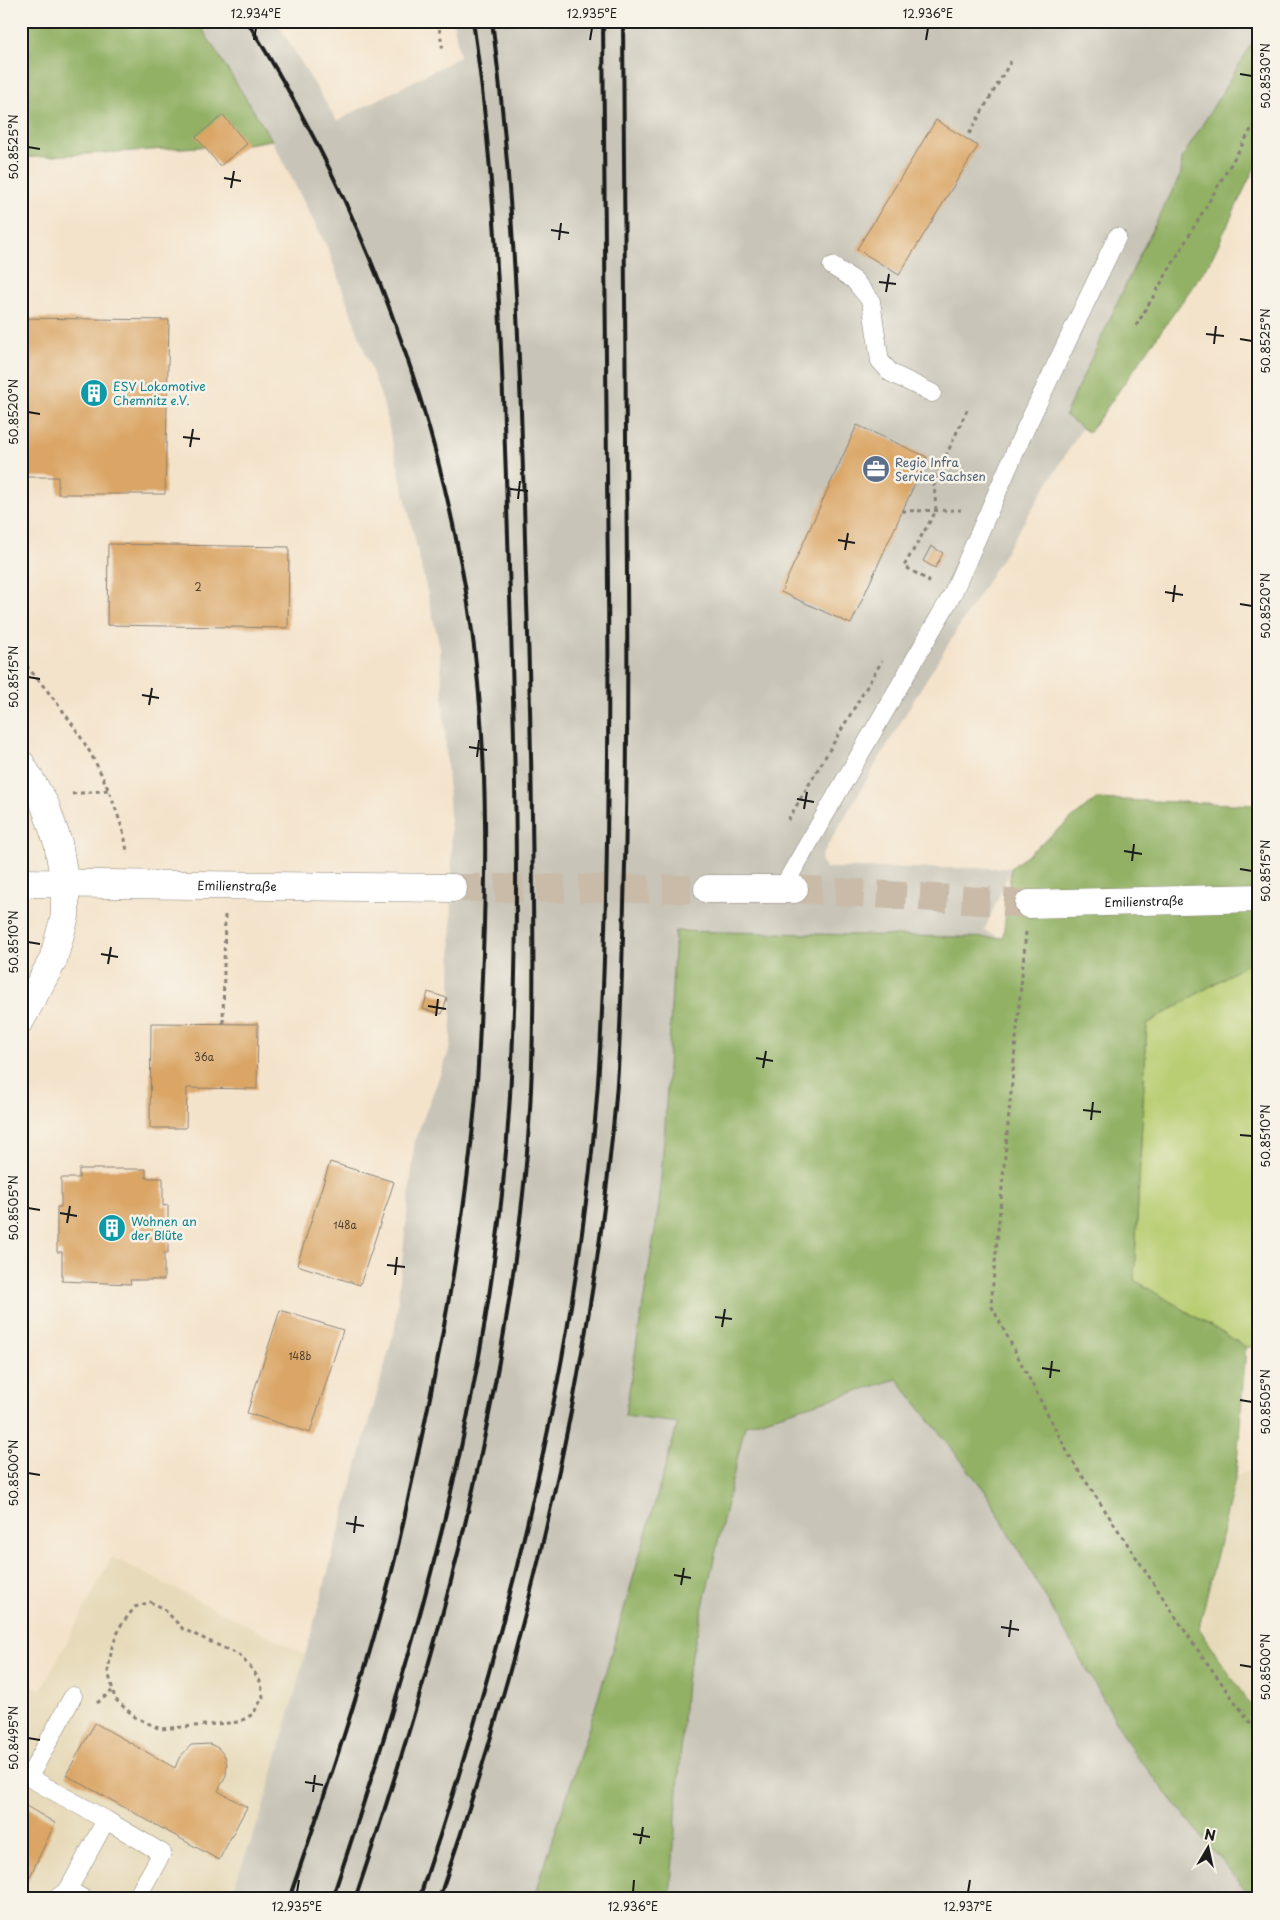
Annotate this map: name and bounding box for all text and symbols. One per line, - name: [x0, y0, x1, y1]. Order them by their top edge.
- text: 12.934°E: [231, 4, 281, 22]
- text: 12.935°E: [567, 4, 617, 22]
- text: 12.936°E: [903, 4, 953, 22]
- text: 50.8530°N: [1256, 43, 1274, 109]
- text: 50.8525°N: [4, 114, 22, 180]
- text: 50.8525°N: [1256, 308, 1274, 374]
- place label: ESV Lokomotive Chemnitz e.V.: [113, 377, 206, 409]
- building icon: ESV Lokomotive Chemnitz e.V.: [79, 378, 109, 408]
- text: 50.8520°N: [4, 379, 22, 445]
- place label: Regio Infra Service Sachsen: [895, 453, 986, 485]
- office icon: Regio Infra Service Sachsen: [861, 454, 891, 484]
- text: 50.8520°N: [1256, 573, 1274, 639]
- house number: 2: [194, 579, 202, 594]
- text: 50.8515°N: [4, 646, 22, 708]
- text: 50.8515°N: [1256, 840, 1274, 902]
- street label: Emilienstraße: [197, 876, 277, 895]
- street label: Emilienstraße: [1104, 891, 1184, 911]
- text: 50.8510°N: [4, 910, 22, 974]
- house number: 36a: [194, 1049, 215, 1064]
- text: 50.8510°N: [1256, 1104, 1274, 1168]
- text: 50.8505°N: [4, 1175, 22, 1241]
- place label: Wohnen an der Blüte: [131, 1212, 197, 1244]
- building icon: Wohnen an der Blüte: [97, 1213, 127, 1243]
- house number: 148a: [333, 1217, 357, 1232]
- house number: 148b: [289, 1348, 311, 1363]
- text: 50.8505°N: [1256, 1369, 1274, 1435]
- text: 50.8500°N: [4, 1440, 22, 1506]
- text: 50.8500°N: [1256, 1634, 1274, 1700]
- text: 50.8495°N: [4, 1706, 22, 1770]
- north arrow: [1182, 1822, 1232, 1872]
- text: N: [1203, 1823, 1217, 1846]
- text: 12.935°E: [272, 1897, 322, 1915]
- text: 12.936°E: [608, 1897, 658, 1915]
- text: 12.937°E: [943, 1897, 993, 1915]

